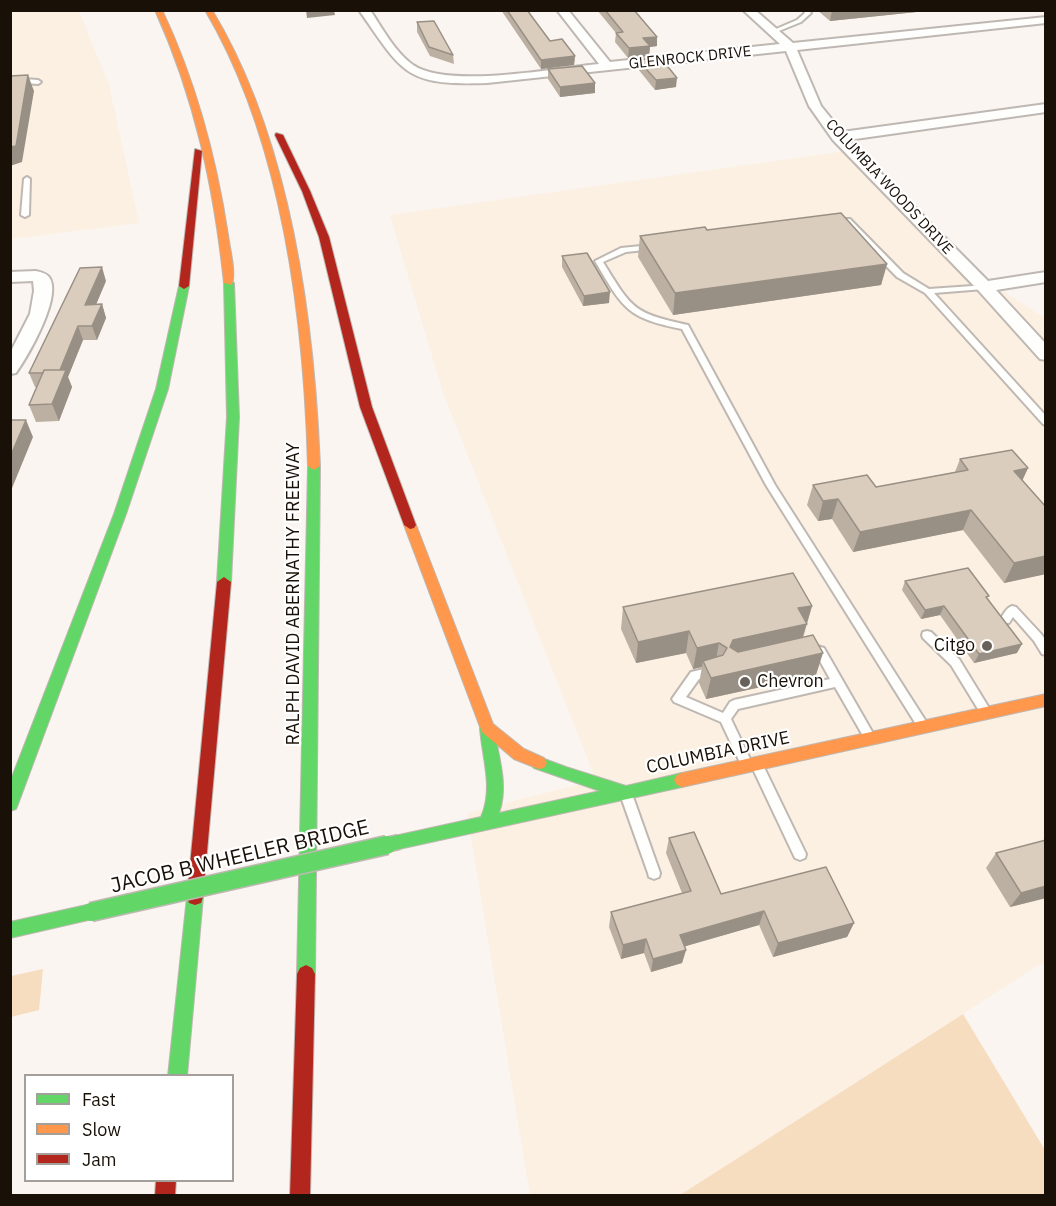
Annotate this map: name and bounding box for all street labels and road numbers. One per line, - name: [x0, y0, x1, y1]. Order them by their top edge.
- street label: GLENROCK DRIVE: [628, 43, 752, 73]
- street label: COLUMBIA WOODS DRIVE: [822, 116, 956, 258]
- street label: RALPH DAVID ABERNATHY FREEWAY: [283, 442, 305, 746]
- street label: COLUMBIA DRIVE: [644, 727, 792, 779]
- street label: JACOB B WHEELER BRIDGE: [108, 815, 372, 899]

